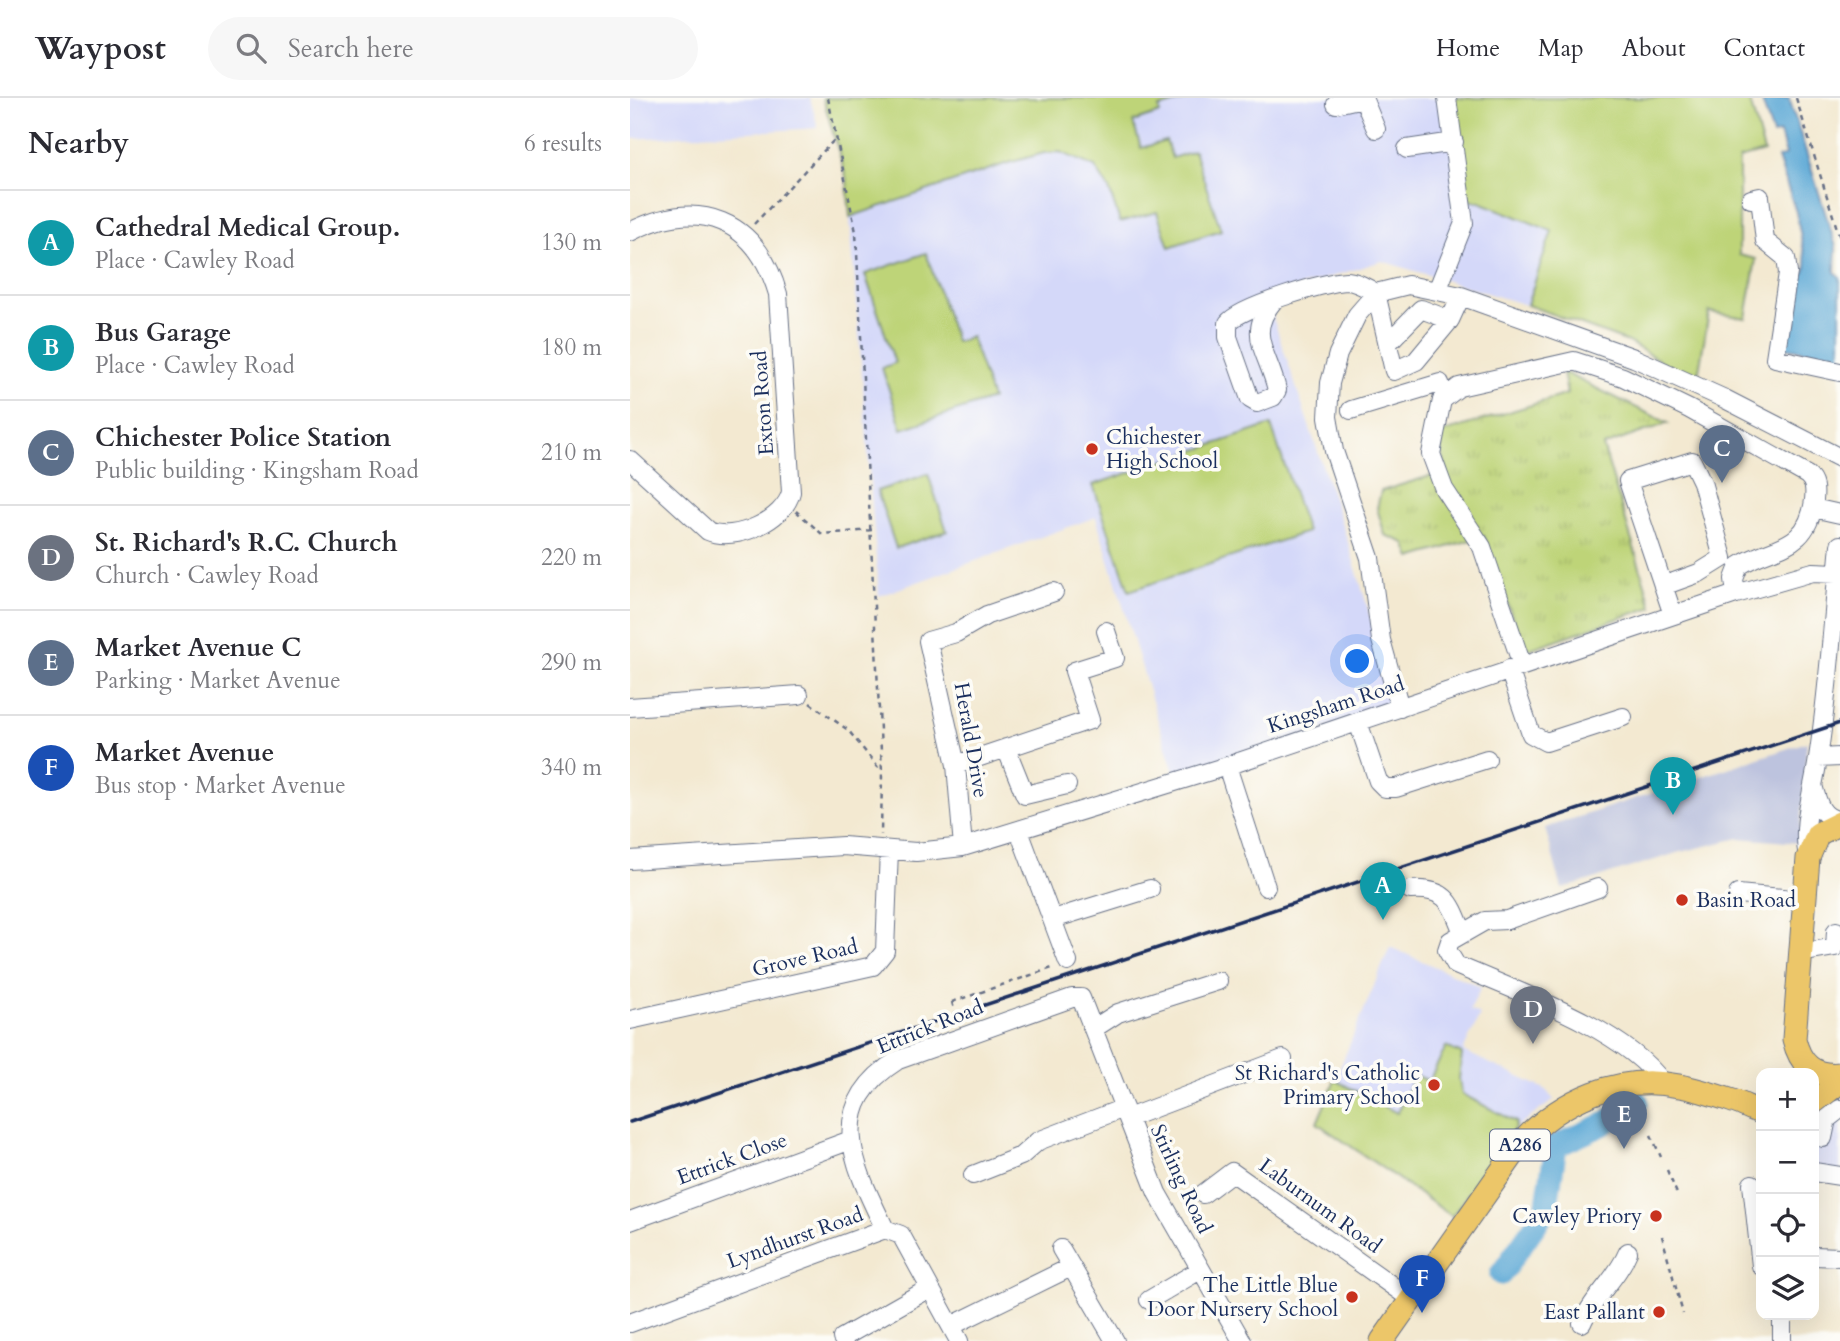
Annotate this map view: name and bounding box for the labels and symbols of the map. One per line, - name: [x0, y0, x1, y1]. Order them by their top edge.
- street label: Exton Road: [745, 350, 781, 456]
- place label: Chichester High School: [1106, 423, 1218, 476]
- pin: C: [1699, 425, 1745, 483]
- marker: Chichester High School: [1084, 441, 1100, 457]
- your location: [1340, 644, 1374, 678]
- street label: Kingsham Road: [1264, 669, 1408, 741]
- street label: Herald Drive: [947, 680, 995, 800]
- pin: B: [1650, 757, 1696, 815]
- pin: A: [1360, 862, 1406, 920]
- place label: Basin Road: [1696, 886, 1796, 915]
- marker: Basin Road: [1674, 892, 1690, 908]
- street label: Grove Road: [749, 932, 861, 984]
- pin: D: [1510, 986, 1556, 1044]
- street label: Ettrick Road: [872, 993, 988, 1061]
- place label: St Richard's Catholic Primary School: [1235, 1059, 1420, 1112]
- marker: St Richard's Catholic Primary School: [1426, 1077, 1442, 1093]
- pin: E: [1601, 1091, 1647, 1149]
- street label: Stirling Road: [1143, 1120, 1219, 1238]
- street label: Ettrick Close: [673, 1126, 791, 1192]
- road number: A286: [1490, 1130, 1550, 1161]
- street label: Laburnum Road: [1253, 1152, 1387, 1260]
- street label: Lyndhurst Road: [723, 1200, 867, 1276]
- place label: Cawley Priory: [1512, 1202, 1642, 1231]
- marker: Cawley Priory: [1648, 1208, 1664, 1224]
- pin: F: [1399, 1255, 1445, 1313]
- place label: The Little Blue Door Nursery School: [1147, 1271, 1338, 1324]
- marker: The Little Blue Door Nursery School: [1344, 1289, 1360, 1305]
- place label: East Pallant: [1544, 1298, 1645, 1327]
- marker: East Pallant: [1651, 1304, 1667, 1320]

